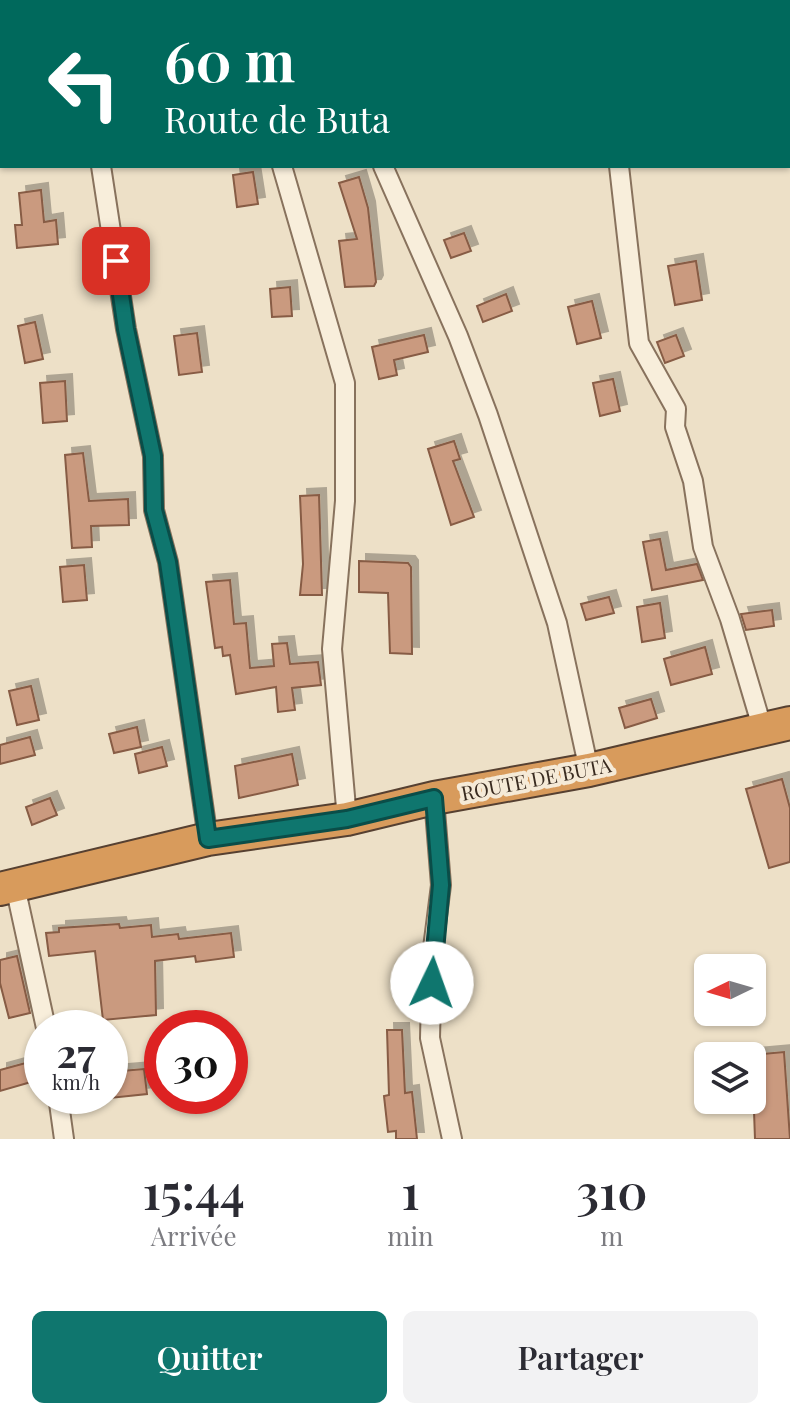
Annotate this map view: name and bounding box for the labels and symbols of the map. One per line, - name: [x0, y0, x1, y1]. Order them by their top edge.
- pin: [82, 227, 150, 295]
- street label: ROUTE DE BUTA: [459, 750, 614, 806]
- position arrow: [390, 941, 474, 1025]
- north arrow: [694, 954, 766, 1026]
- speed limit sign: 30: [144, 1010, 248, 1114]

